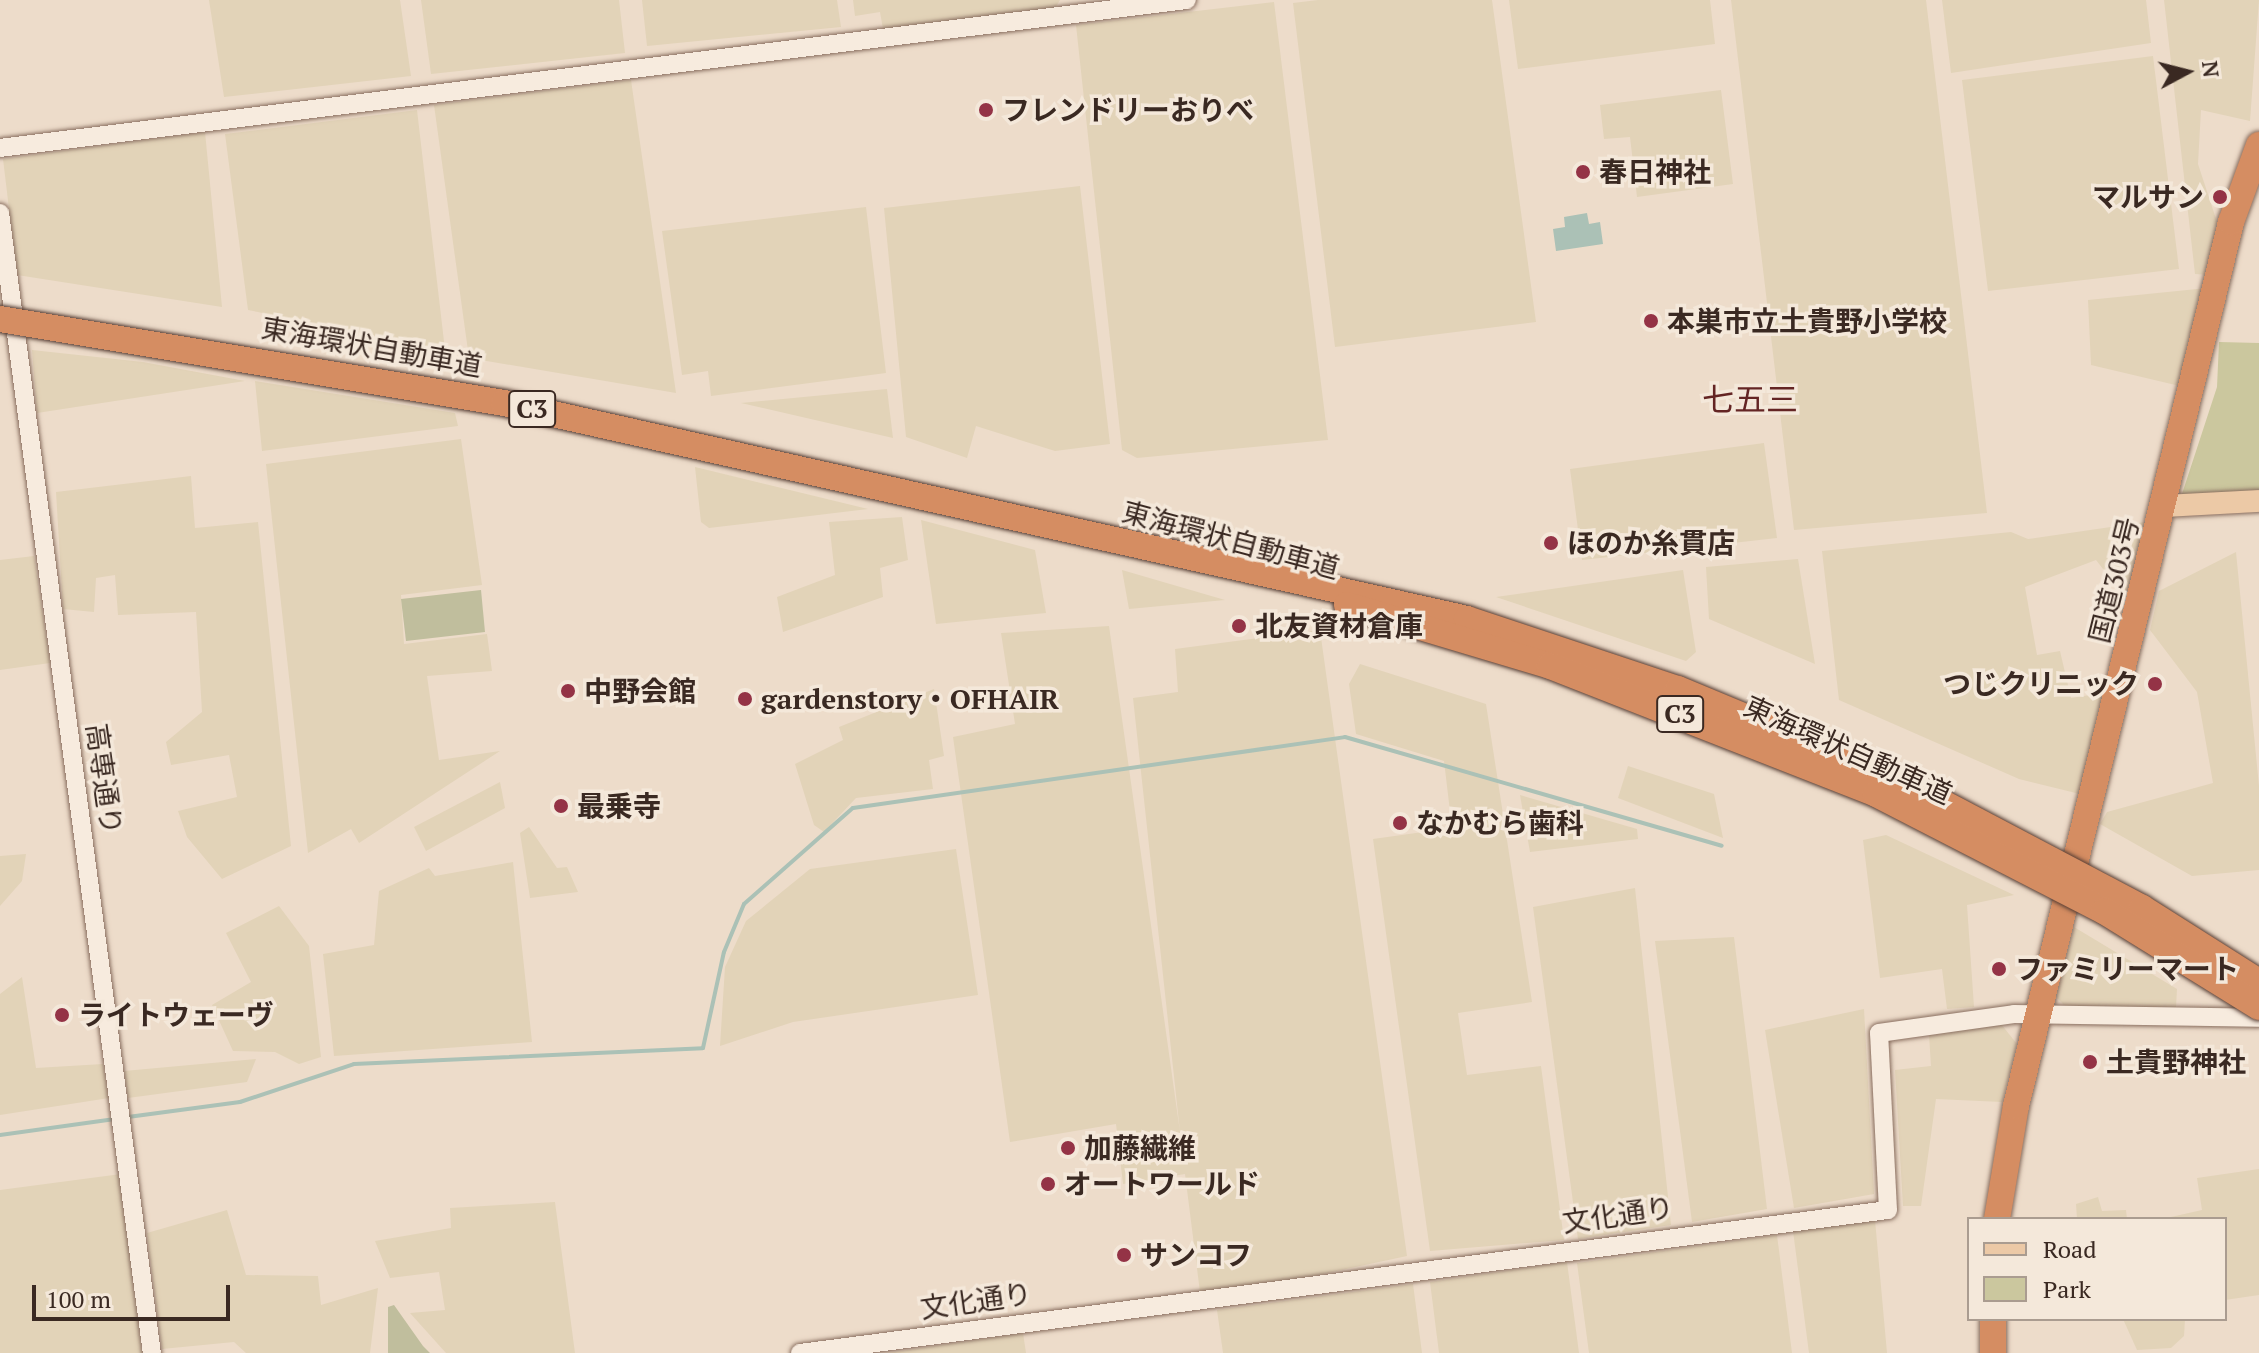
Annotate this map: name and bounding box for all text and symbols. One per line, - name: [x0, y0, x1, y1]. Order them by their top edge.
- north arrow: [2147, 32, 2227, 112]
- text: N: [2196, 59, 2227, 79]
- place label: フレンドリーおりべ: [1002, 93, 1254, 127]
- marker: フレンドリーおりべ: [977, 101, 995, 119]
- place label: 春日神社: [1599, 155, 1711, 189]
- marker: 春日神社: [1574, 163, 1592, 181]
- place label: マルサン: [2092, 180, 2204, 214]
- marker: マルサン: [2211, 188, 2229, 206]
- place label: 本巣市立土貴野小学校: [1667, 304, 1947, 338]
- street label: 東海環状自動車道: [259, 311, 485, 383]
- marker: 本巣市立土貴野小学校: [1642, 312, 1660, 330]
- district label: 七五三: [1702, 380, 1798, 418]
- road number: C3: [508, 387, 556, 431]
- street label: 東海環状自動車道: [1118, 495, 1344, 585]
- street label: 国道303号: [2082, 513, 2146, 647]
- place label: ほのか糸貫店: [1567, 526, 1735, 560]
- marker: ほのか糸貫店: [1542, 534, 1560, 552]
- place label: 北友資材倉庫: [1255, 609, 1423, 643]
- marker: 北友資材倉庫: [1230, 617, 1248, 635]
- place label: つじクリニック: [1943, 667, 2139, 701]
- place label: 中野会館: [584, 674, 696, 708]
- marker: つじクリニック: [2146, 675, 2164, 693]
- marker: 中野会館: [559, 682, 577, 700]
- place label: gardenstory・OFHAIR: [761, 682, 1059, 716]
- street label: 東海環状自動車道: [1739, 689, 1957, 811]
- marker: gardenstory・OFHAIR: [736, 690, 754, 708]
- road number: C3: [1656, 692, 1704, 736]
- street label: 高専通り: [80, 721, 128, 837]
- place label: 最乗寺: [577, 789, 661, 823]
- marker: 最乗寺: [552, 797, 570, 815]
- place label: なかむら歯科: [1416, 806, 1584, 840]
- marker: なかむら歯科: [1391, 814, 1409, 832]
- place label: ファミリーマート: [2015, 952, 2239, 986]
- marker: ファミリーマート: [1990, 960, 2008, 978]
- place label: ライトウェーヴ: [78, 998, 274, 1032]
- marker: ライトウェーヴ: [53, 1006, 71, 1024]
- place label: 土貴野神社: [2106, 1045, 2246, 1079]
- marker: 土貴野神社: [2081, 1053, 2099, 1071]
- place label: 加藤繊維: [1084, 1131, 1196, 1165]
- marker: 加藤繊維: [1059, 1139, 1077, 1157]
- place label: オートワールド: [1064, 1167, 1260, 1201]
- marker: オートワールド: [1039, 1175, 1057, 1193]
- street label: 文化通り: [1560, 1191, 1676, 1239]
- legend: [1967, 1217, 2227, 1321]
- text: Road: [2043, 1233, 2097, 1265]
- place label: サンコフ: [1140, 1238, 1252, 1272]
- marker: サンコフ: [1115, 1246, 1133, 1264]
- scale bar: [36, 1269, 234, 1319]
- text: Park: [2043, 1273, 2091, 1305]
- street label: 文化通り: [918, 1277, 1034, 1325]
- text: 100 m: [46, 1283, 111, 1315]

